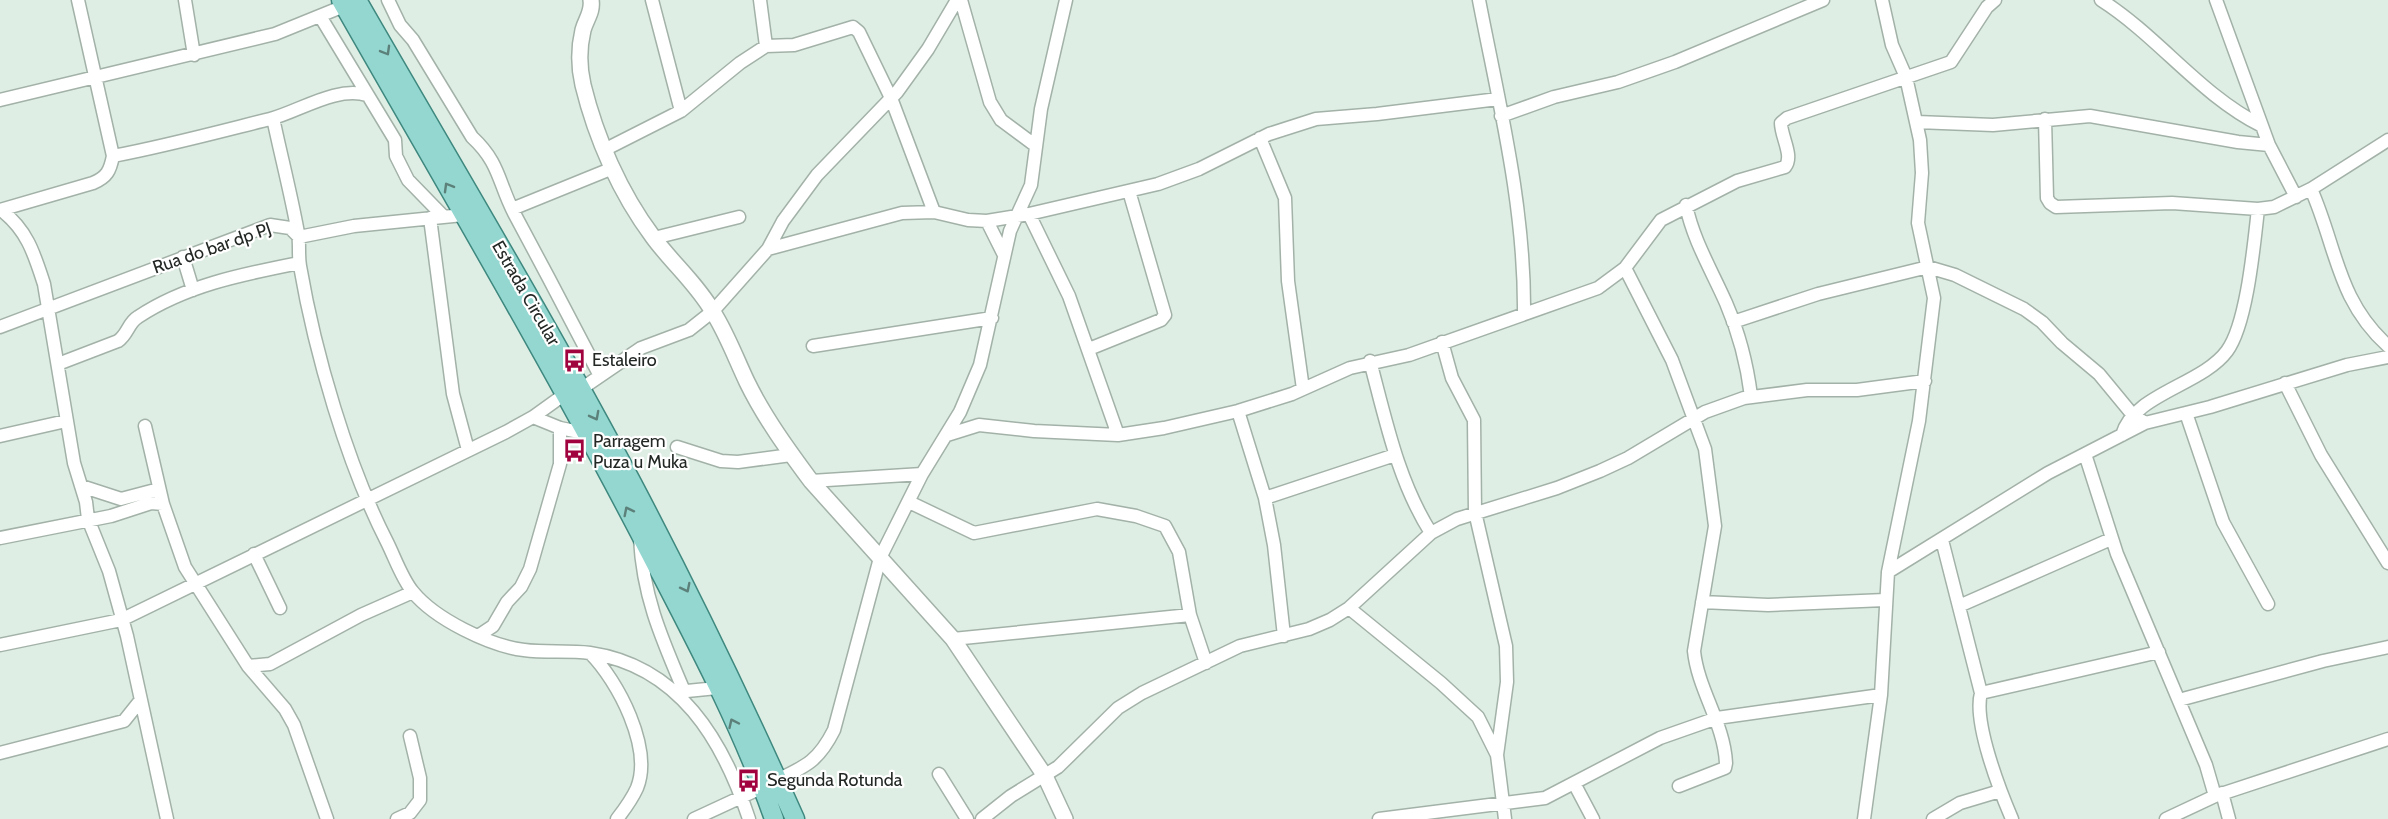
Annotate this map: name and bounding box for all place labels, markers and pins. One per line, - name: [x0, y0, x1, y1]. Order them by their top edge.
- bus stop icon: Estaleiro: [561, 347, 587, 373]
- place label: Estaleiro: [592, 349, 657, 371]
- place label: Parragem Puza u Muka: [593, 430, 688, 473]
- bus stop icon: Parragem Puza u Muka: [562, 438, 588, 464]
- bus stop icon: Segunda Rotunda: [736, 767, 762, 793]
- place label: Segunda Rotunda: [767, 769, 903, 791]

